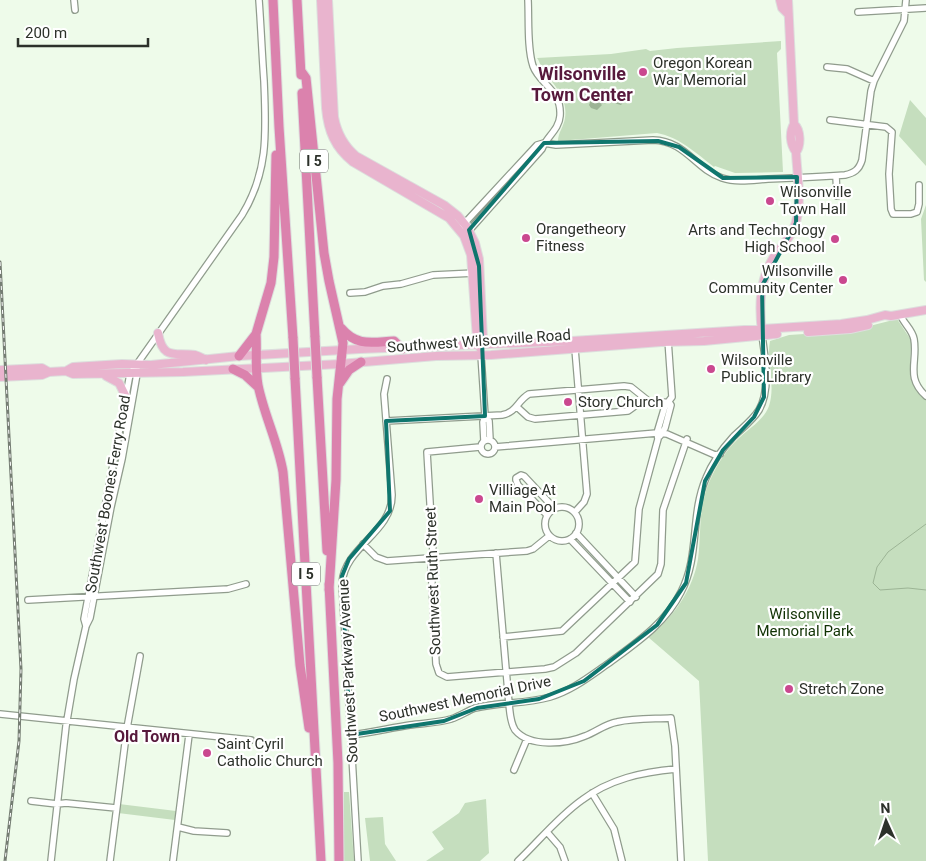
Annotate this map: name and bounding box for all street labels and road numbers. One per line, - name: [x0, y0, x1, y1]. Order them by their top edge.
- road number: I 5: [300, 150, 328, 172]
- street label: Southwest Wilsonville Road: [387, 326, 571, 356]
- street label: Southwest Boones Ferry Road: [82, 394, 134, 594]
- street label: Southwest Ruth Street: [421, 506, 445, 656]
- road number: I 5: [292, 562, 320, 586]
- street label: Southwest Parkway Avenue: [334, 579, 362, 763]
- street label: Southwest Memorial Drive: [377, 672, 553, 726]

